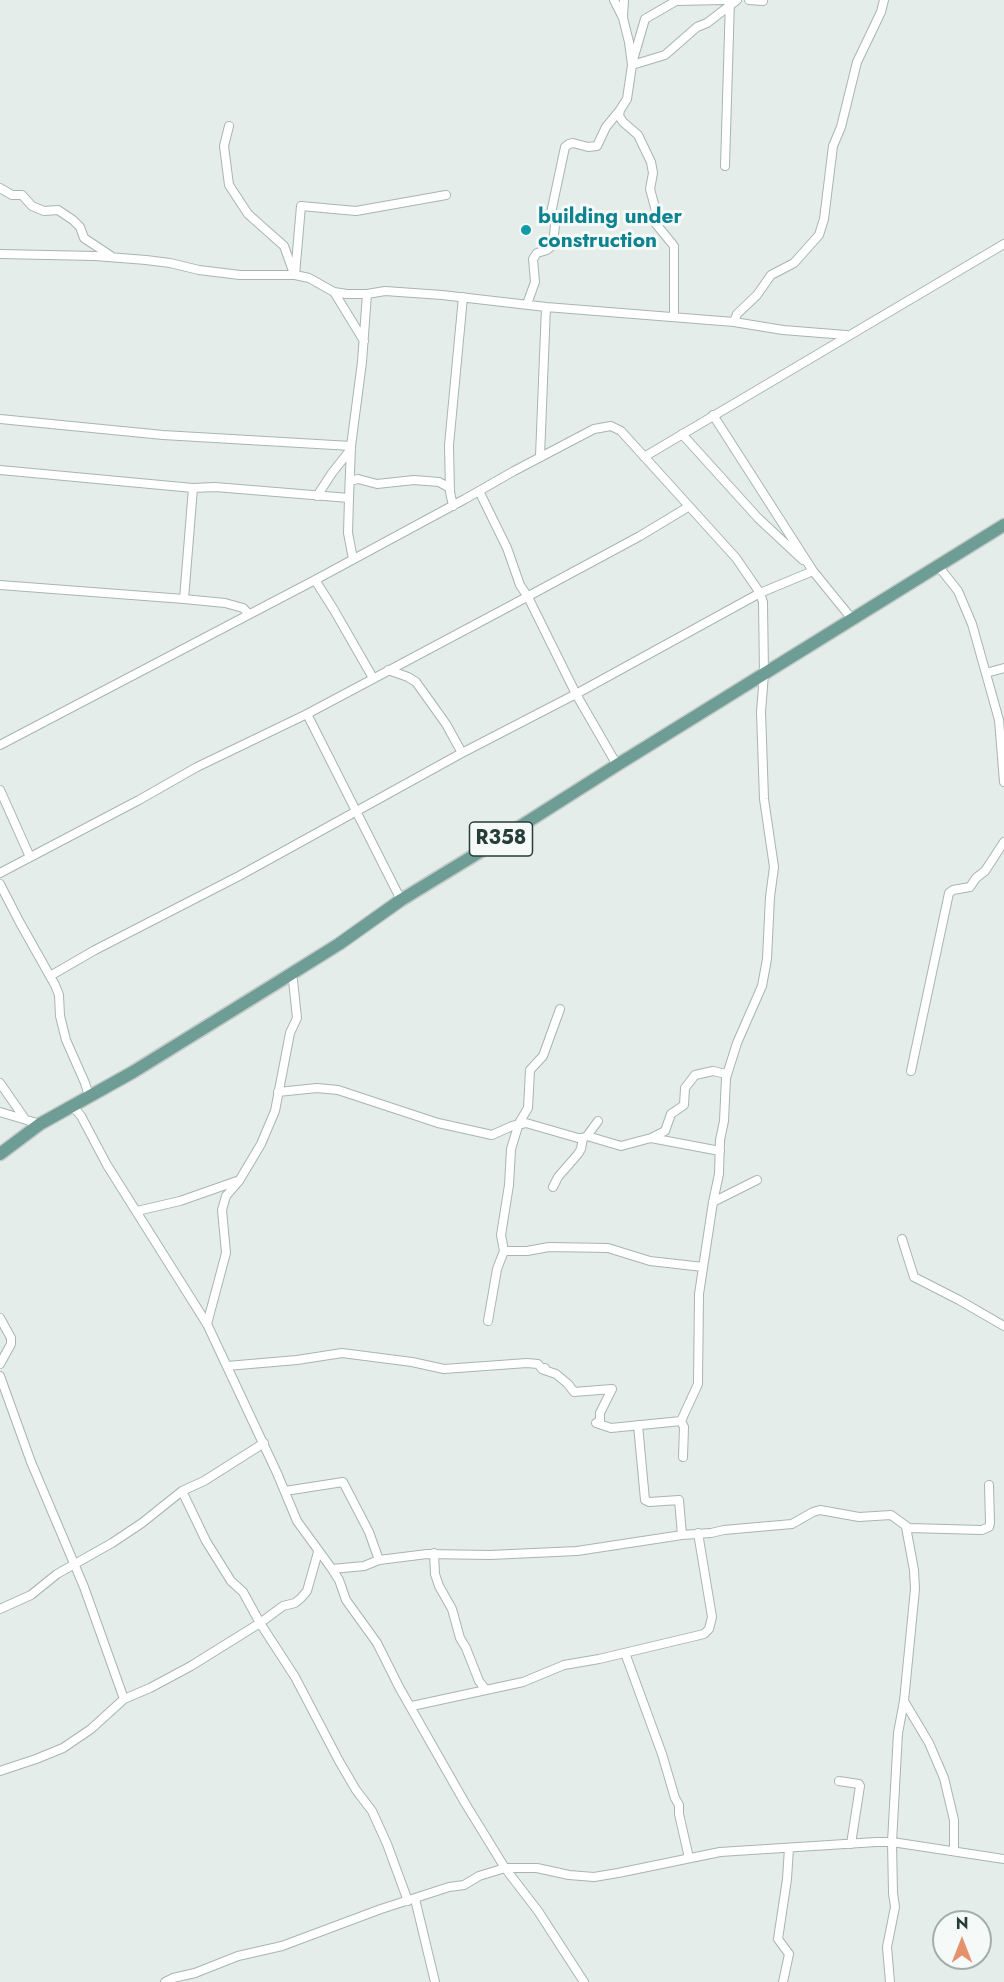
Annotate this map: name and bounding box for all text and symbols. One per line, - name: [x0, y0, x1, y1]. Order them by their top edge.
- place label: building under construction: [538, 205, 682, 255]
- marker: building under construction: [519, 223, 533, 237]
- road number: R358: [470, 822, 532, 856]
- north arrow: [932, 1910, 992, 1970]
- text: N: [956, 1912, 968, 1935]

